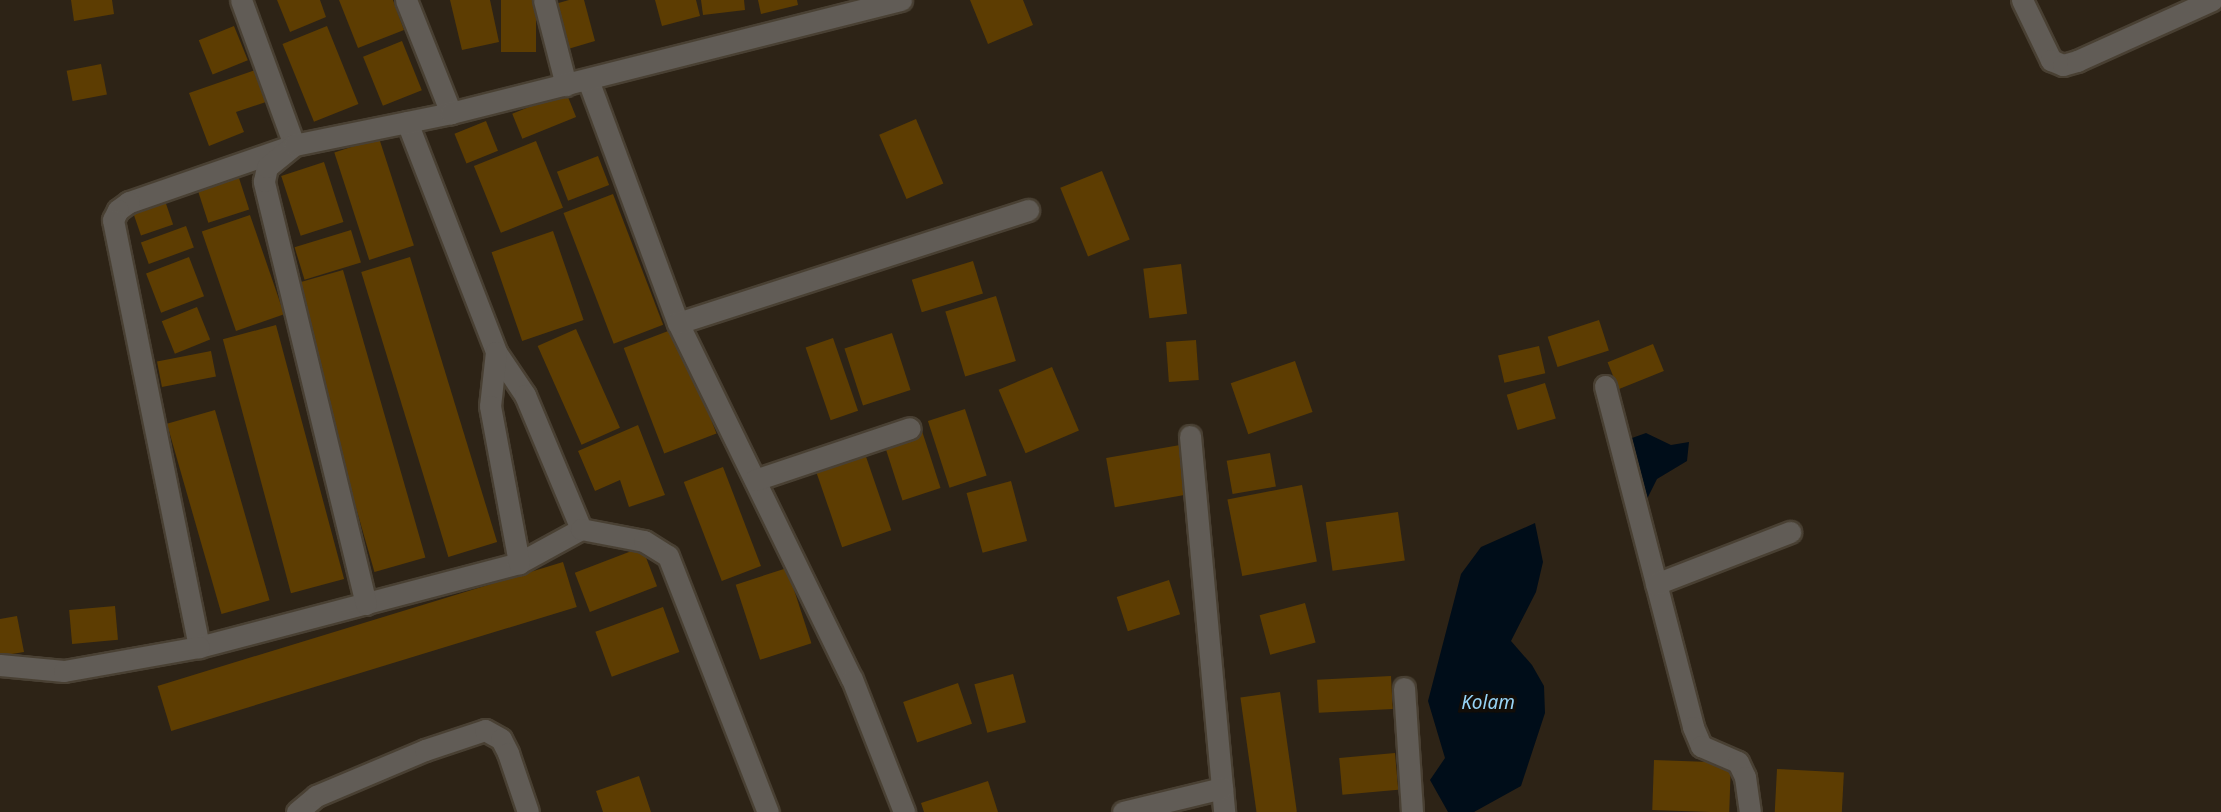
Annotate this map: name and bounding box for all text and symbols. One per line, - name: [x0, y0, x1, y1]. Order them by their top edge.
- water label: Kolam: [1461, 692, 1515, 714]

